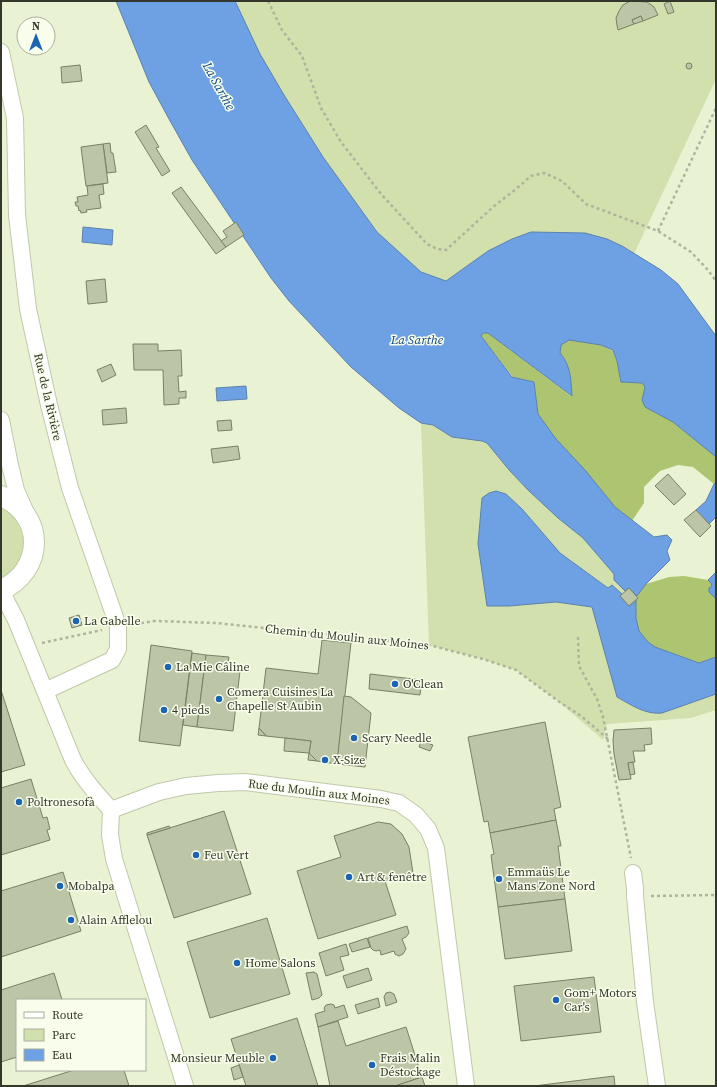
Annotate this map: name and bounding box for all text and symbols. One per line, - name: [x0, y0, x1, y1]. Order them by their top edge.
- north arrow: [16, 16, 56, 56]
- text: N: [32, 19, 40, 34]
- water label: La Sarthe: [198, 58, 239, 114]
- water label: La Sarthe: [390, 331, 444, 348]
- street label: Rue de la Rivière: [30, 352, 66, 442]
- place label: La Gabelle: [84, 613, 141, 629]
- marker: La Gabelle: [71, 616, 81, 626]
- street label: Chemin du Moulin aux Moines: [264, 620, 430, 654]
- place label: La Mie Câline: [176, 659, 250, 675]
- marker: La Mie Câline: [163, 662, 173, 672]
- place label: O'Clean: [403, 676, 443, 692]
- marker: O'Clean: [390, 679, 400, 689]
- place label: Comera Cuisines La Chapelle St Aubin: [227, 684, 334, 714]
- marker: Comera Cuisines La Chapelle St Aubin: [214, 694, 224, 704]
- place label: 4 pieds: [172, 702, 210, 718]
- marker: 4 pieds: [159, 705, 169, 715]
- place label: Scary Needle: [362, 730, 432, 746]
- marker: Scary Needle: [349, 733, 359, 743]
- place label: X-Size: [333, 752, 365, 768]
- marker: X-Size: [320, 755, 330, 765]
- street label: Rue du Moulin aux Moines: [247, 775, 391, 809]
- place label: Poltronesofà: [27, 794, 96, 810]
- marker: Poltronesofà: [14, 797, 24, 807]
- place label: Feu Vert: [204, 847, 249, 863]
- marker: Feu Vert: [191, 850, 201, 860]
- place label: Emmaüs Le Mans Zone Nord: [507, 864, 596, 894]
- place label: Art & fenêtre: [357, 869, 427, 885]
- marker: Art & fenêtre: [344, 872, 354, 882]
- marker: Emmaüs Le Mans Zone Nord: [494, 874, 504, 884]
- place label: Mobalpa: [68, 878, 115, 894]
- marker: Mobalpa: [55, 881, 65, 891]
- place label: Alain Afflelou: [79, 912, 152, 928]
- marker: Alain Afflelou: [66, 915, 76, 925]
- place label: Home Salons: [245, 955, 315, 971]
- marker: Home Salons: [232, 958, 242, 968]
- place label: Gom+ Motors Car's: [564, 985, 636, 1015]
- marker: Gom+ Motors Car's: [551, 995, 561, 1005]
- legend: [16, 999, 146, 1071]
- text: Route: [52, 1007, 83, 1023]
- text: Parc: [52, 1027, 76, 1043]
- text: Eau: [52, 1047, 72, 1063]
- place label: Monsieur Meuble: [171, 1050, 265, 1066]
- place label: Frais Malin Déstockage: [380, 1050, 441, 1080]
- marker: Monsieur Meuble: [268, 1053, 278, 1063]
- marker: Frais Malin Déstockage: [367, 1060, 377, 1070]

